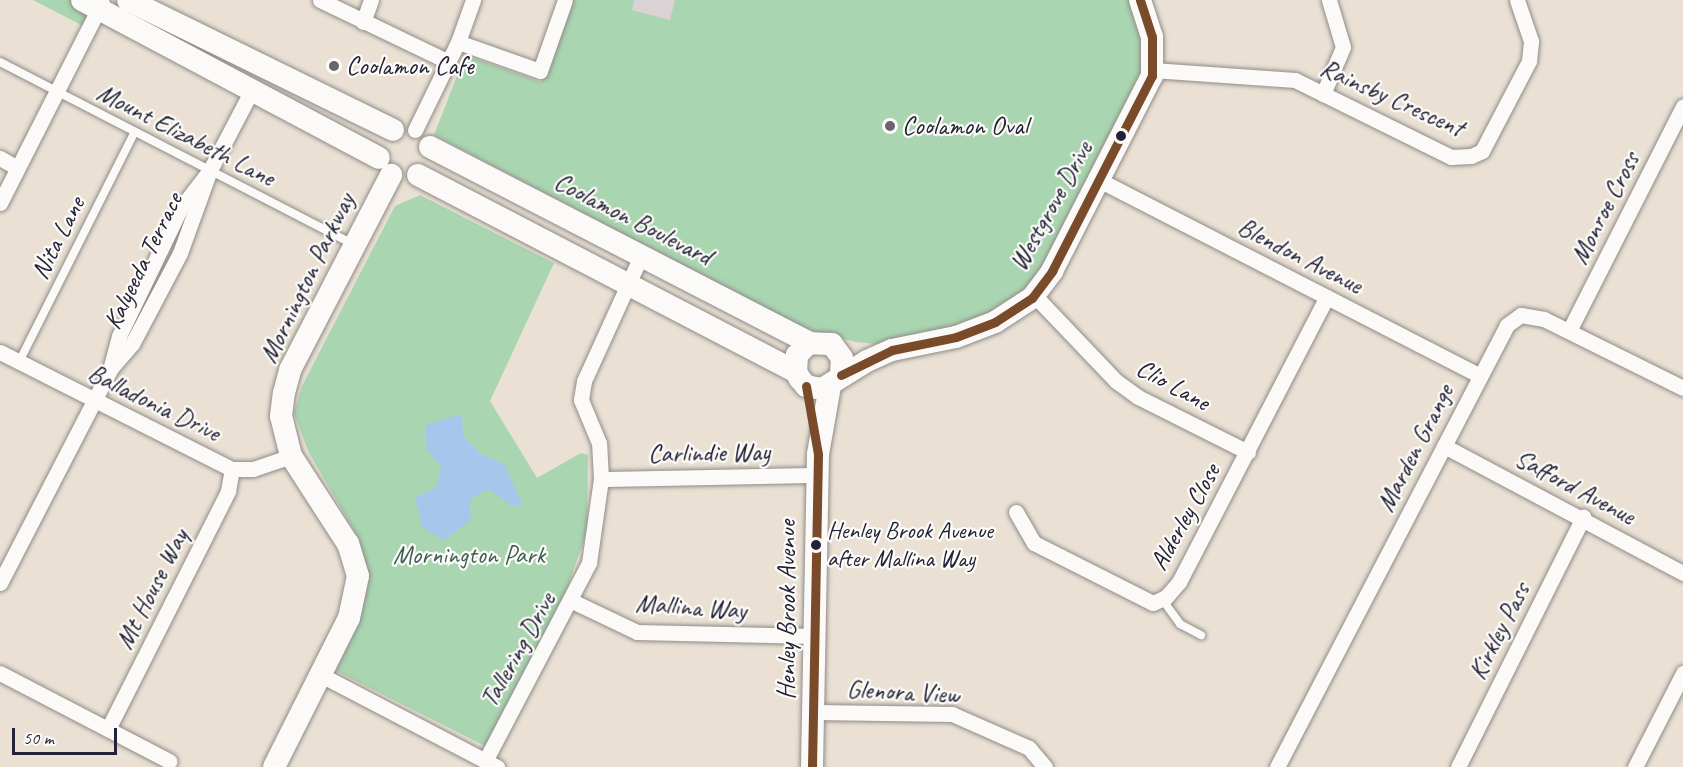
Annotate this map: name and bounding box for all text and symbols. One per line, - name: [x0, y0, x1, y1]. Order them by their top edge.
- place label: Coolamon Cafe: [346, 50, 474, 82]
- street label: Rainsby Crescent: [1315, 52, 1469, 144]
- marker: Coolamon Cafe: [327, 59, 341, 73]
- street label: Mount Elizabeth Lane: [92, 77, 280, 193]
- place label: Coolamon Oval: [902, 110, 1029, 142]
- marker: Coolamon Oval: [883, 119, 897, 133]
- unlabelled marker: [1115, 130, 1127, 142]
- street label: Westgrove Drive: [1003, 136, 1099, 276]
- street label: Monroe Cross: [1564, 147, 1646, 269]
- street label: Coolamon Boulevard: [549, 166, 717, 272]
- street label: Kalyeeda Terrace: [97, 188, 189, 334]
- street label: Mornington Parkway: [253, 188, 361, 368]
- street label: Nita Lane: [24, 191, 92, 285]
- street label: Blendon Avenue: [1233, 211, 1367, 301]
- street label: Clio Lane: [1131, 352, 1215, 418]
- street label: Balladonia Drive: [83, 358, 225, 448]
- street label: Marden Grange: [1370, 379, 1460, 517]
- street label: Carlindie Way: [648, 436, 770, 470]
- street label: Safford Avenue: [1510, 442, 1640, 532]
- street label: Alderley Close: [1143, 458, 1227, 576]
- place label: Henley Brook Avenue after Mallina Way: [827, 517, 993, 573]
- street label: Henley Brook Avenue: [771, 520, 803, 700]
- street label: Mt House Way: [109, 524, 195, 654]
- park label: Mornington Park: [393, 539, 545, 571]
- marker: Henley Brook Avenue after Mallina Way: [810, 539, 822, 551]
- street label: Kirkley Pass: [1461, 577, 1537, 685]
- street label: Tallering Drive: [474, 587, 562, 713]
- street label: Mallina Way: [635, 588, 747, 626]
- street label: Glenora View: [846, 673, 960, 711]
- scale bar: [15, 716, 120, 754]
- text: 50 m: [23, 727, 54, 749]

